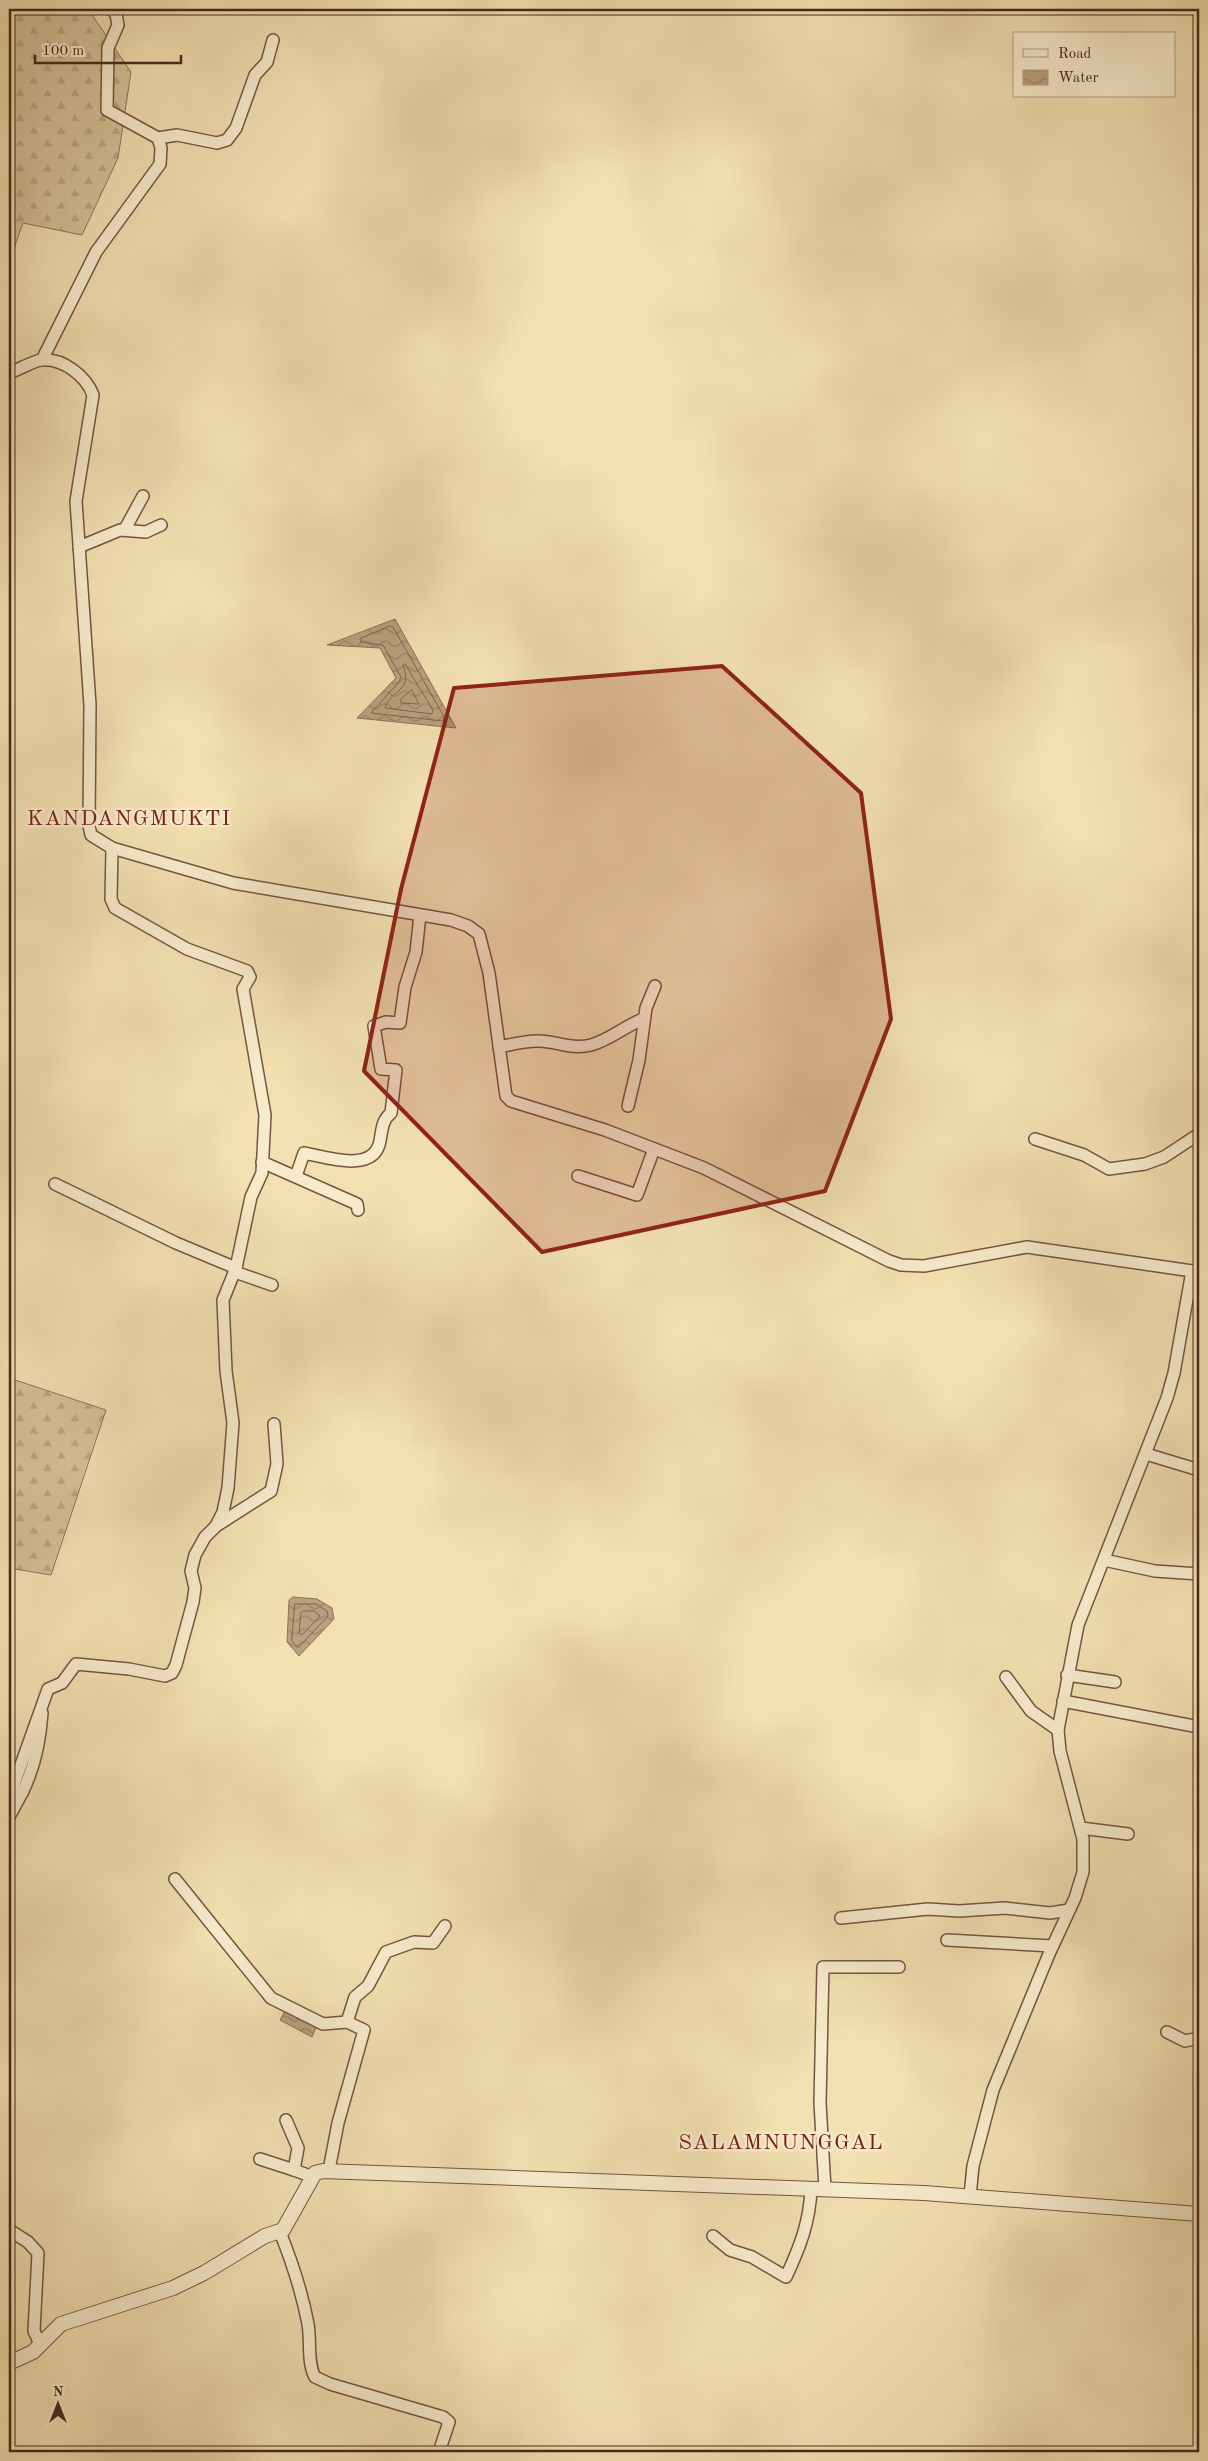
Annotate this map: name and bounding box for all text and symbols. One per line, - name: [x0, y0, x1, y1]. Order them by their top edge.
- scale bar: [35, 32, 181, 64]
- legend: [1013, 32, 1176, 98]
- text: 100 m: [42, 44, 84, 59]
- text: Road: [1058, 47, 1092, 62]
- text: Water: [1058, 71, 1099, 86]
- district label: KANDANGMUKTI: [27, 808, 231, 830]
- district label: SALAMNUNGGAL: [678, 2132, 884, 2154]
- north arrow: [32, 2378, 82, 2428]
- text: N: [53, 2385, 64, 2399]

